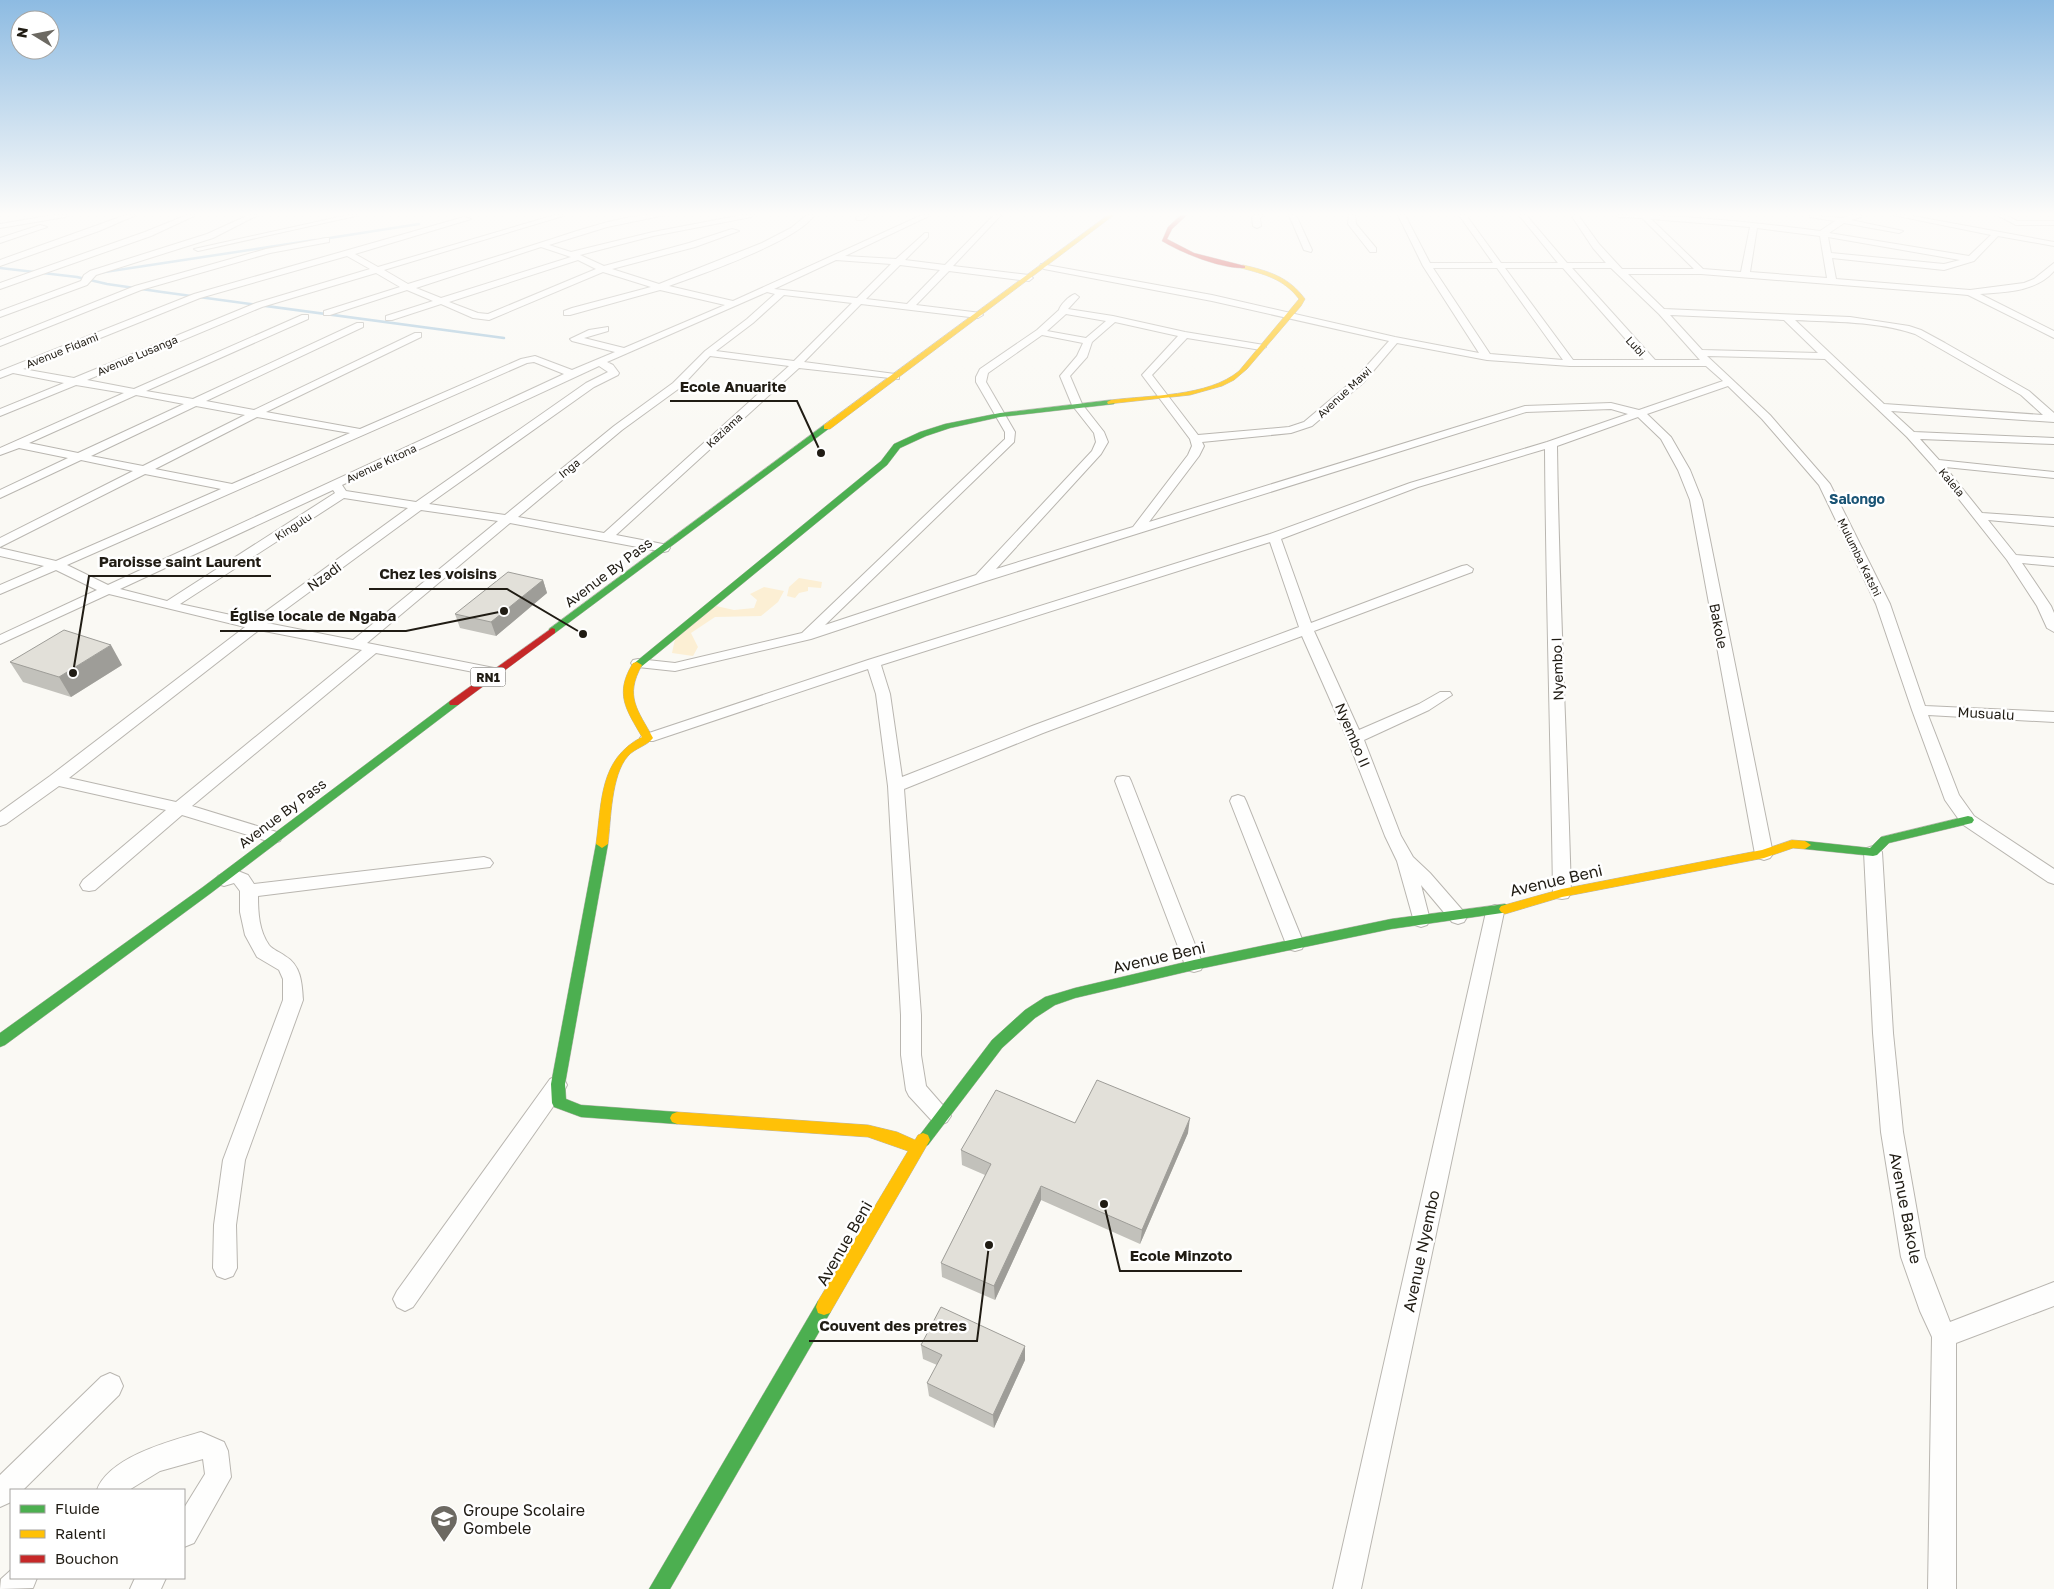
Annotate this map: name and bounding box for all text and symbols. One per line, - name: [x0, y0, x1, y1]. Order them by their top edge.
- north arrow: [10, 10, 60, 60]
- text: N: [12, 26, 31, 39]
- street label: Avenue Fidami: [24, 330, 100, 370]
- street label: Avenue Lusanga: [95, 332, 179, 378]
- street label: Lubi: [1624, 333, 1648, 359]
- street label: Avenue Mawi: [1314, 364, 1374, 420]
- callout: Ecole Anuarite: [670, 371, 797, 401]
- text: Ecole Anuarite: [680, 377, 786, 395]
- street label: Kaziama: [703, 410, 745, 450]
- street label: Avenue Kitona: [344, 441, 418, 485]
- street label: Inga: [556, 456, 582, 480]
- street label: Kalela: [1936, 465, 1968, 499]
- district label: Salongo: [1829, 490, 1885, 507]
- street label: Kingulu: [272, 509, 314, 543]
- street label: Mulumba Katshi: [1835, 516, 1885, 598]
- street label: Avenue By Pass: [561, 534, 655, 610]
- callout: Paroisse saint Laurent: [89, 546, 271, 576]
- text: Paroisse saint Laurent: [99, 552, 261, 570]
- street label: Nzadi: [304, 558, 344, 594]
- callout: Chez les voisins: [369, 559, 507, 589]
- text: Chez les voisins: [379, 564, 497, 582]
- callout: Église locale de Ngaba: [220, 601, 406, 631]
- street label: Bakole: [1706, 602, 1732, 650]
- text: Église locale de Ngaba: [230, 606, 397, 624]
- street label: Nyembo I: [1547, 637, 1567, 701]
- road number: RN1: [470, 668, 506, 686]
- street label: Nyembo II: [1332, 700, 1374, 770]
- street label: Musualu: [1957, 703, 2015, 723]
- street label: Avenue By Pass: [235, 775, 329, 851]
- street label: Avenue Beni: [1508, 860, 1604, 900]
- street label: Avenue Beni: [1111, 937, 1207, 977]
- street label: Avenue Bakole: [1885, 1151, 1927, 1265]
- street label: Avenue Nyembo: [1398, 1188, 1444, 1314]
- street label: Avenue Beni: [812, 1197, 876, 1289]
- callout: Ecole Minzoto: [1120, 1241, 1242, 1271]
- text: Ecole Minzoto: [1130, 1246, 1232, 1264]
- callout: Couvent des pretres: [809, 1311, 977, 1341]
- text: Couvent des pretres: [819, 1316, 967, 1334]
- legend: [10, 1489, 185, 1579]
- text: Fluide: [55, 1499, 100, 1517]
- place label: Groupe Scolaire Gombele: [463, 1500, 585, 1538]
- school or university icon: Groupe Scolaire Gombele: [429, 1504, 459, 1543]
- text: Ralenti: [55, 1524, 106, 1542]
- text: Bouchon: [55, 1549, 119, 1567]

